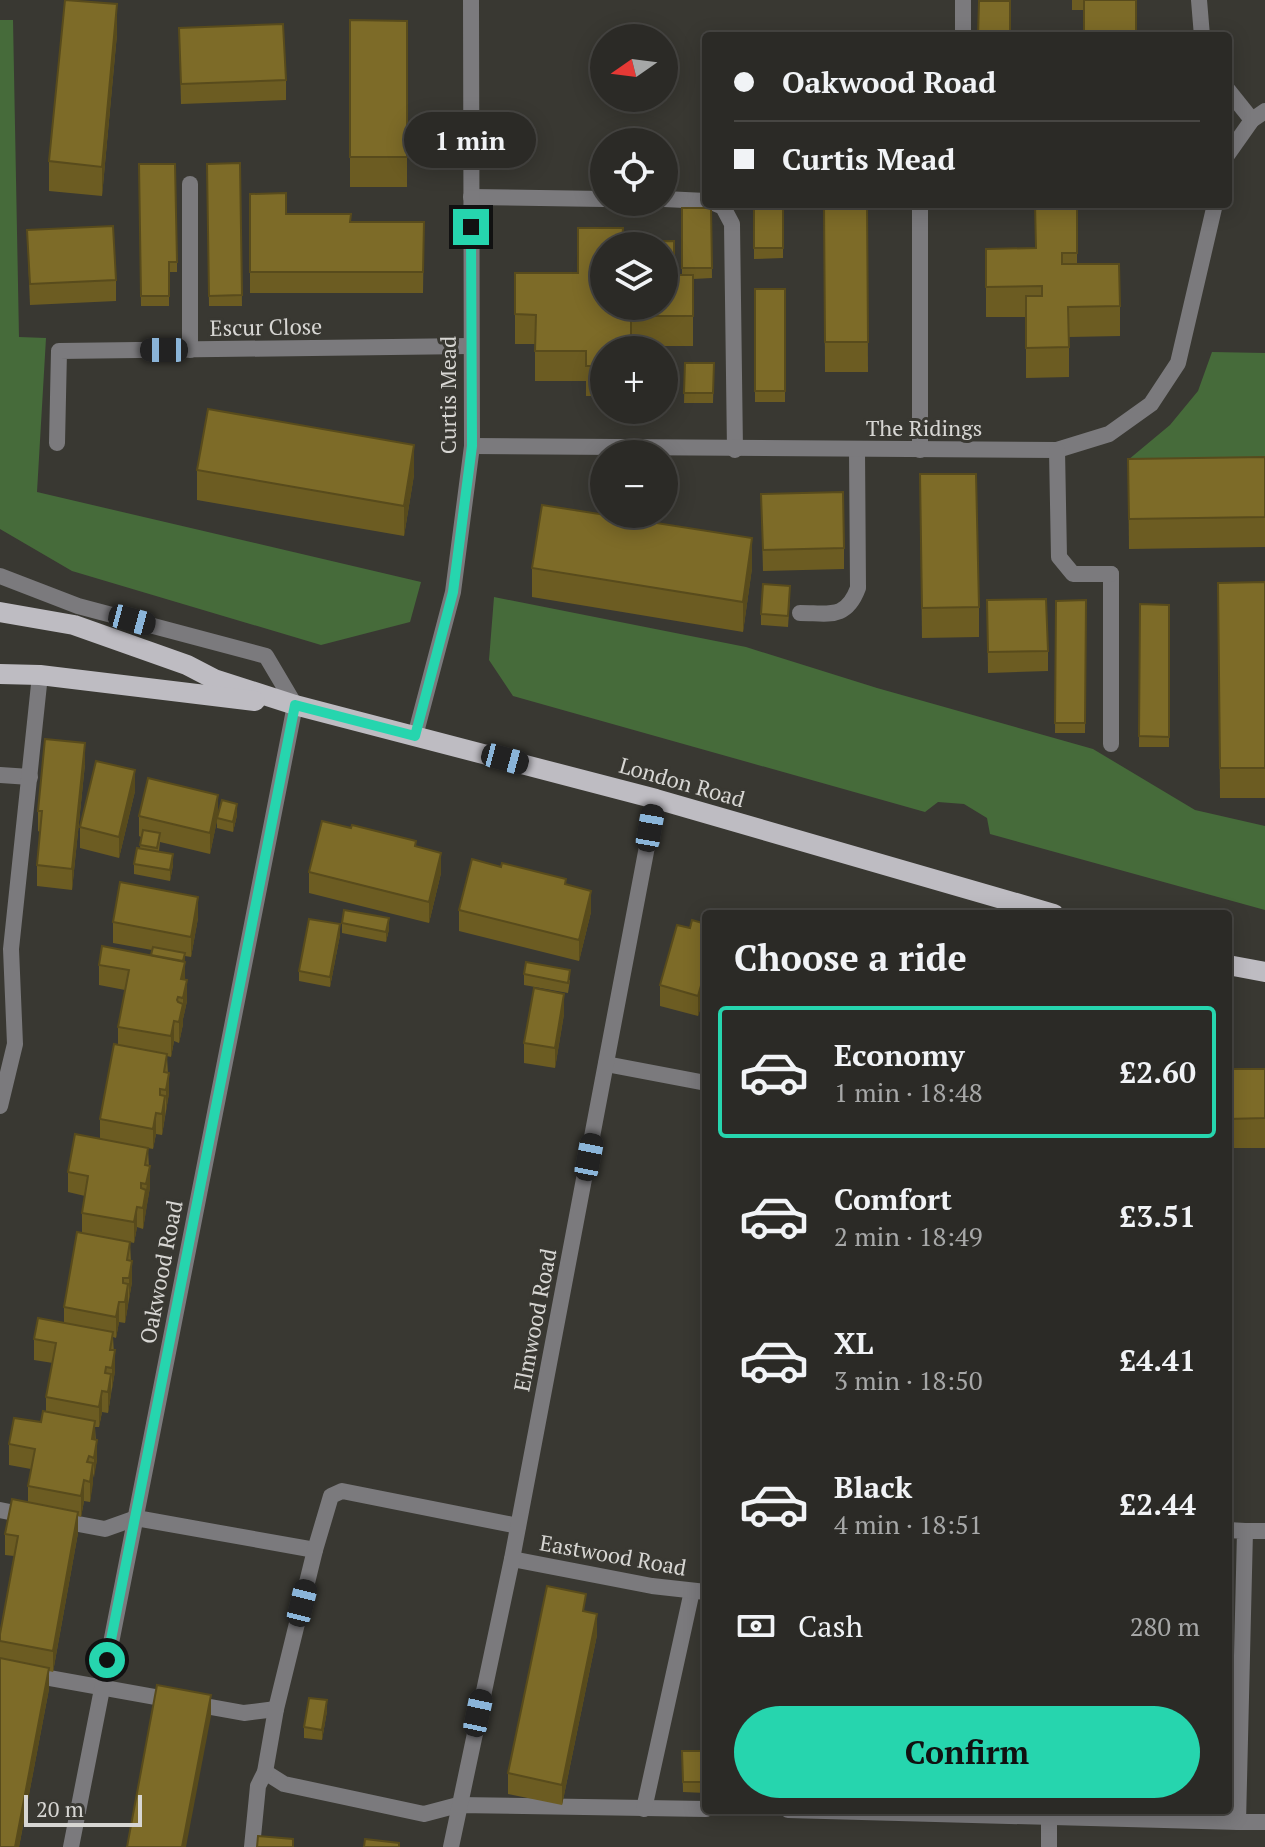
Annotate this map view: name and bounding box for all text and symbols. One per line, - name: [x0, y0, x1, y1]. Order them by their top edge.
- north arrow: [590, 24, 678, 112]
- map controls: [590, 24, 678, 528]
- text: Oakwood Road: [782, 62, 996, 102]
- callout: 1 min: [405, 111, 537, 167]
- text: 1 min: [434, 123, 506, 157]
- button: locate: [590, 128, 678, 216]
- text: Curtis Mead: [782, 139, 955, 179]
- route end: [453, 209, 489, 245]
- button: layers: [590, 232, 678, 320]
- street label: Escur Close: [209, 311, 323, 342]
- street label: Curtis Mead: [433, 336, 462, 454]
- button: +: [590, 336, 678, 424]
- car: [140, 338, 188, 362]
- street label: The Ridings: [866, 413, 982, 442]
- button: −: [590, 440, 678, 528]
- car: [106, 602, 158, 638]
- car: [479, 741, 531, 777]
- street label: London Road: [616, 750, 748, 813]
- car: [634, 802, 666, 854]
- text: Choose a ride: [734, 934, 967, 981]
- text: Economy: [834, 1035, 965, 1075]
- icon: car: [738, 1036, 810, 1108]
- text: £2.60: [1119, 1052, 1196, 1092]
- text: 1 min · 18:48: [834, 1075, 983, 1109]
- car: [573, 1131, 605, 1183]
- text: Comfort: [834, 1179, 952, 1219]
- icon: car: [738, 1180, 810, 1252]
- text: £3.51: [1119, 1196, 1196, 1236]
- street label: Oakwood Road: [132, 1198, 189, 1346]
- text: 2 min · 18:49: [834, 1219, 983, 1253]
- street label: Elmwood Road: [506, 1246, 563, 1394]
- text: XL: [834, 1323, 873, 1363]
- icon: car: [738, 1324, 810, 1396]
- text: £4.41: [1119, 1340, 1196, 1380]
- text: 3 min · 18:50: [834, 1363, 983, 1397]
- text: Black: [834, 1467, 912, 1507]
- icon: car: [738, 1468, 810, 1540]
- text: £2.44: [1119, 1484, 1196, 1524]
- text: 4 min · 18:51: [834, 1507, 983, 1541]
- street label: Eastwood Road: [538, 1527, 689, 1582]
- car: [285, 1577, 319, 1629]
- icon: cash: [734, 1604, 778, 1648]
- text: Cash: [798, 1606, 863, 1646]
- text: 280 m: [1130, 1609, 1200, 1643]
- route start: [89, 1642, 125, 1678]
- car: [461, 1687, 495, 1739]
- button: Confirm: [734, 1706, 1200, 1798]
- scale bar: [24, 1791, 142, 1827]
- text: 20 m: [36, 1794, 84, 1823]

